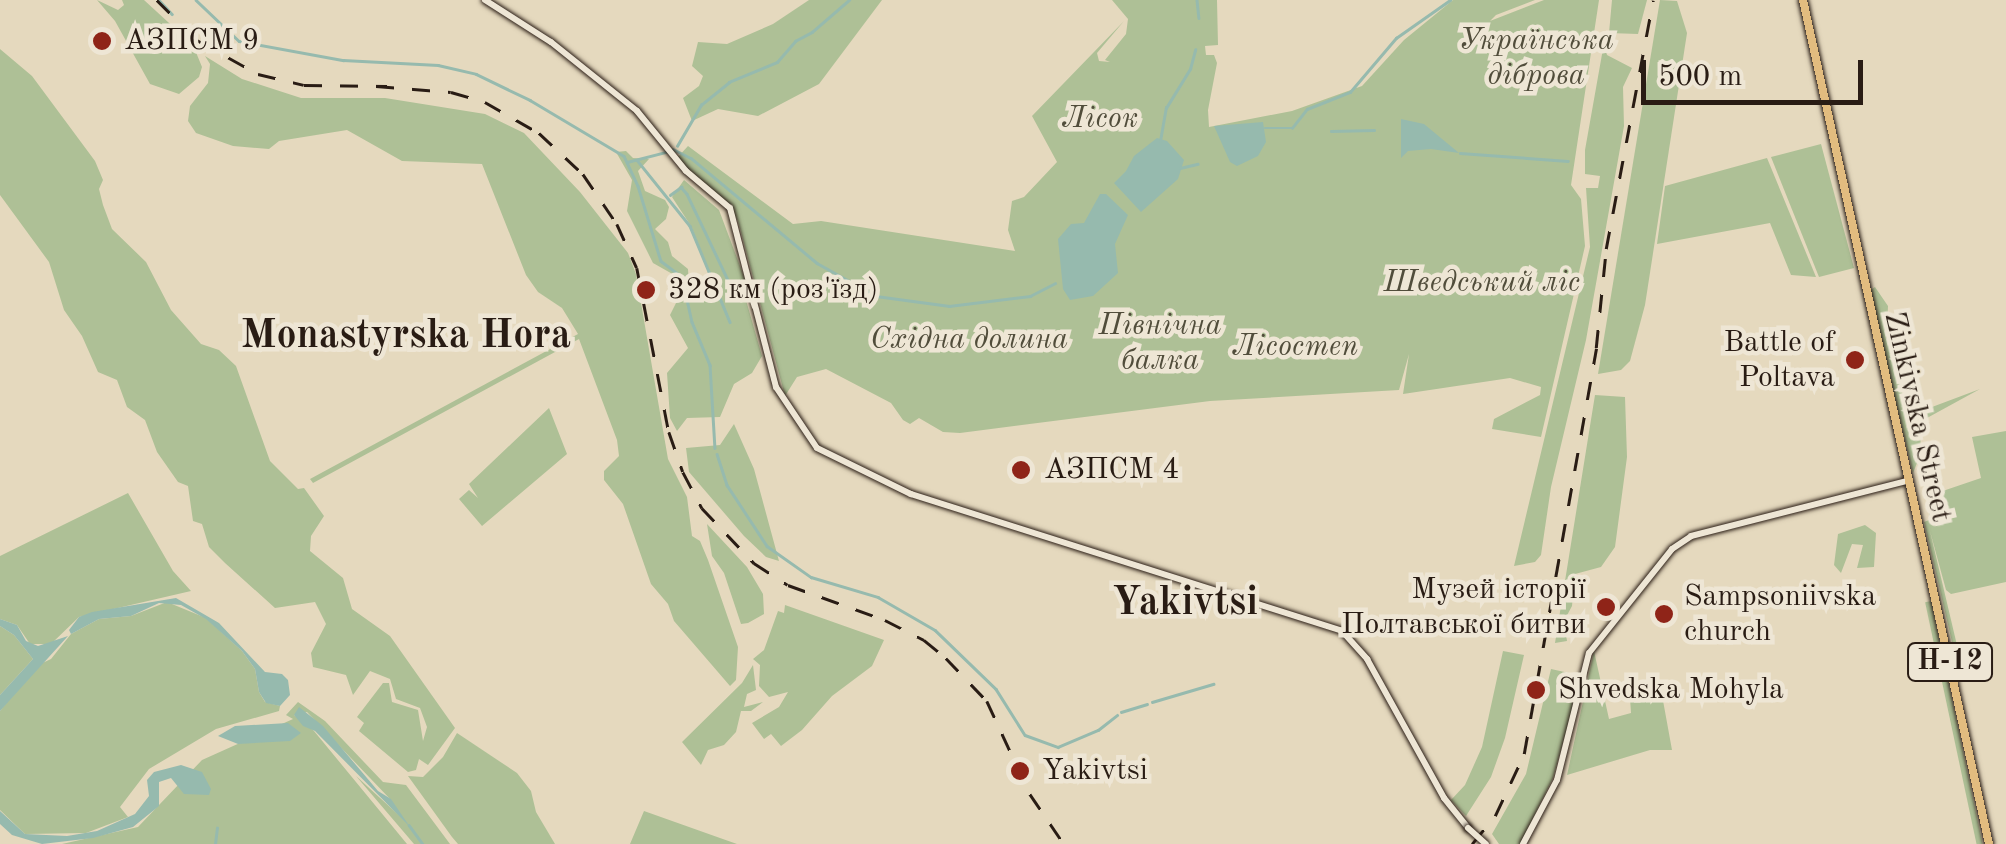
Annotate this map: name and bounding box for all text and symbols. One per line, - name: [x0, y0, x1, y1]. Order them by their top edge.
- place label: АЗПСМ 9: [124, 23, 259, 59]
- park label: Українська діброва: [1458, 23, 1614, 94]
- marker: АЗПСМ 9: [89, 28, 115, 54]
- scale bar: [1646, 40, 1868, 102]
- text: 500 m: [1658, 62, 1742, 92]
- park label: Лісок: [1062, 101, 1138, 137]
- park label: Шведський ліс: [1383, 265, 1581, 301]
- place label: 328 км (роз'їзд): [668, 272, 878, 308]
- marker: 328 км (роз'їзд): [633, 277, 659, 303]
- park label: Північна балка: [1098, 308, 1222, 378]
- street label: Zinkivska Street: [1875, 308, 1959, 526]
- district label: Monastyrska Hora: [241, 313, 571, 361]
- park label: Східна долина: [870, 322, 1068, 358]
- place label: Battle of Poltava: [1723, 325, 1835, 396]
- park label: Лісостеп: [1232, 329, 1358, 365]
- marker: Battle of Poltava: [1844, 349, 1866, 371]
- place label: АЗПСМ 4: [1044, 452, 1179, 488]
- marker: АЗПСМ 4: [1008, 457, 1034, 483]
- place label: Музей історії Полтавської битви: [1341, 572, 1586, 642]
- place label: Sampsoniivska church: [1684, 579, 1876, 650]
- district label: Yakivtsi: [1112, 580, 1258, 628]
- marker: Музей історії Полтавської битви: [1595, 596, 1617, 618]
- marker: Sampsoniivska church: [1653, 603, 1675, 625]
- road number: Н-12: [1905, 639, 1995, 685]
- place label: Shvedska Mohyla: [1558, 672, 1784, 708]
- marker: Shvedska Mohyla: [1523, 677, 1549, 703]
- place label: Yakivtsi: [1042, 753, 1148, 789]
- marker: Yakivtsi: [1007, 758, 1033, 784]

